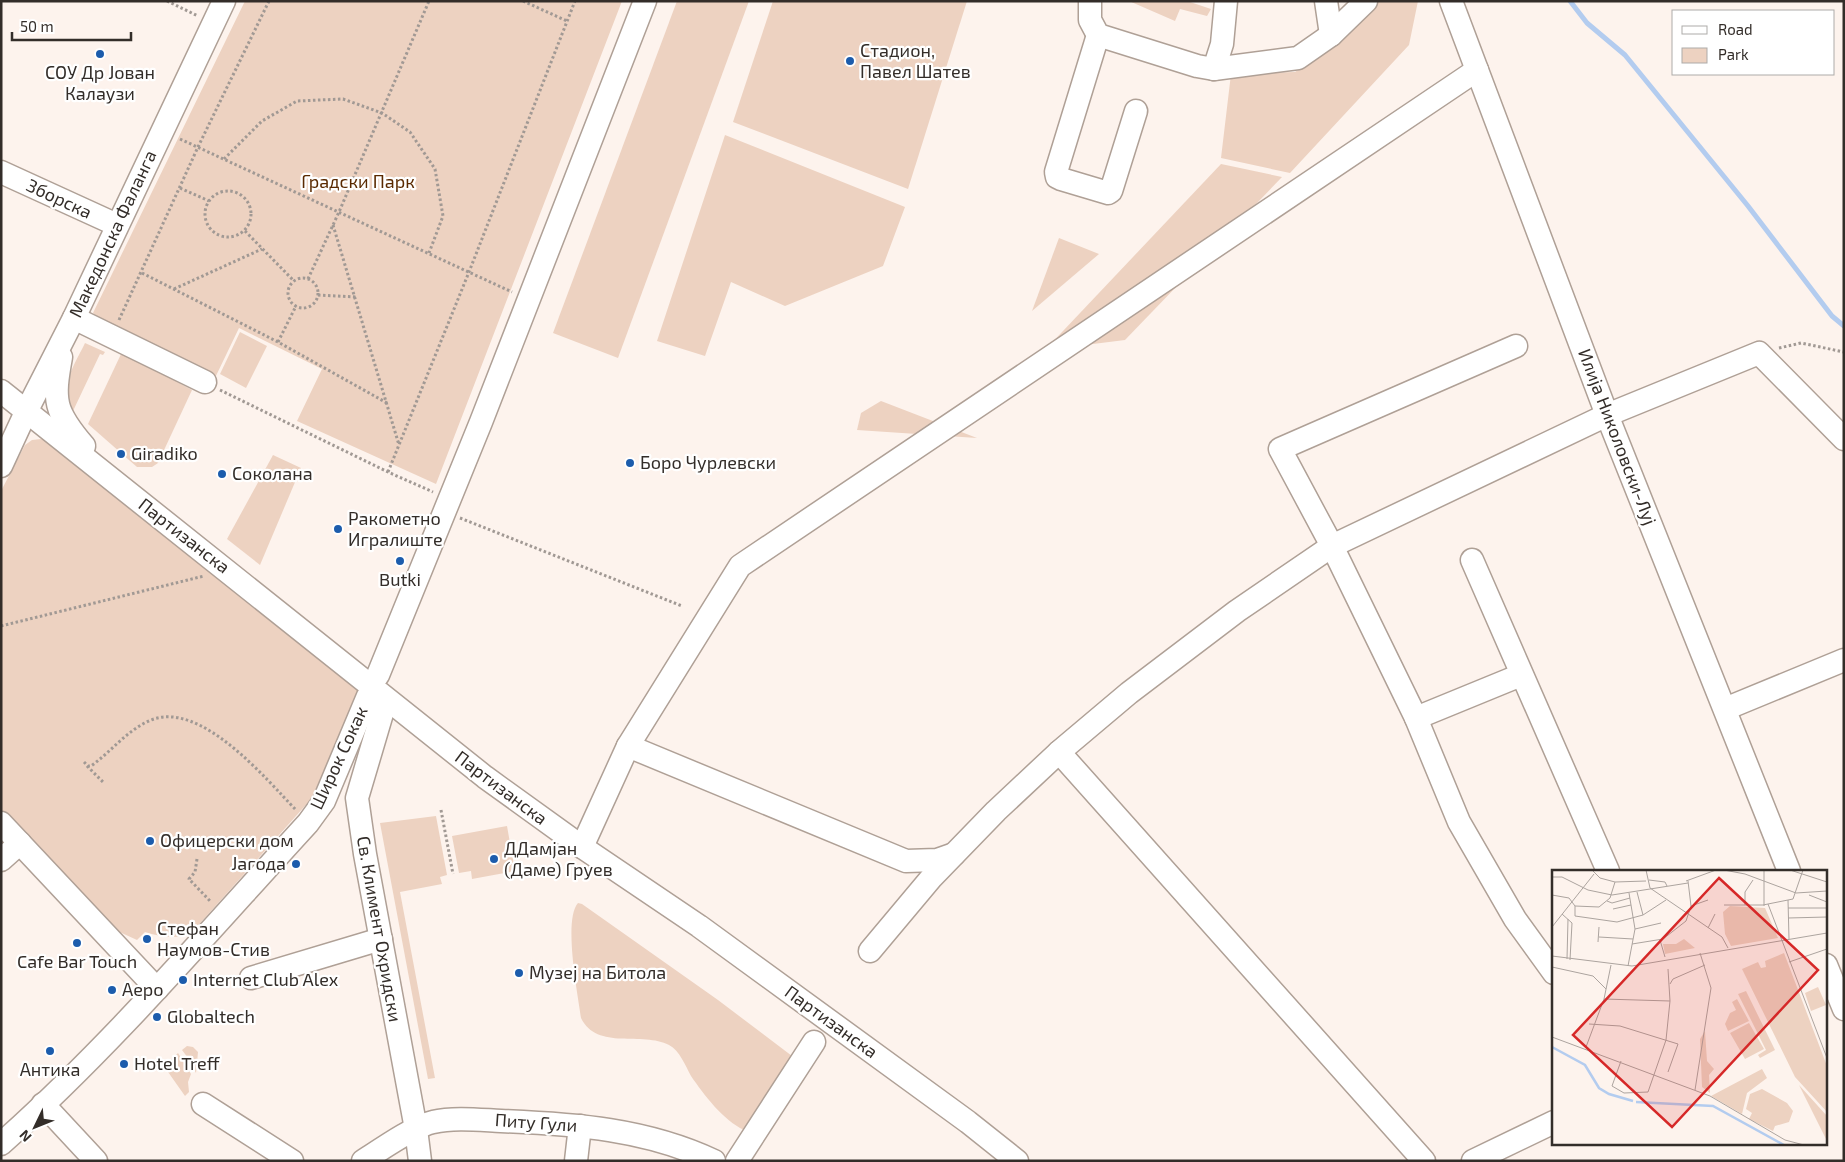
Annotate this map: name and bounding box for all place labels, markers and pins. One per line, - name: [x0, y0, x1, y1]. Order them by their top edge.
- place label: Стадион, Павел Шатев: [860, 39, 971, 82]
- marker: СОУ Др Јован Калаузи: [94, 48, 106, 60]
- marker: Стадион, Павел Шатев: [844, 55, 856, 67]
- place label: СОУ Др Јован Калаузи: [45, 61, 155, 104]
- place label: Giradiko: [131, 442, 198, 464]
- marker: Giradiko: [115, 448, 127, 460]
- place label: Боро Чурлевски: [640, 451, 776, 473]
- marker: Боро Чурлевски: [624, 457, 636, 469]
- place label: Соколана: [232, 462, 313, 484]
- marker: Соколана: [216, 468, 228, 480]
- place label: Ракометно Игралиште: [348, 507, 443, 550]
- marker: Ракометно Игралиште: [332, 523, 344, 535]
- marker: Butki: [394, 555, 406, 567]
- place label: Butki: [379, 568, 421, 590]
- place label: Офицерски дом: [160, 829, 294, 851]
- marker: Офицерски дом: [144, 835, 156, 847]
- place label: ДДамјан (Даме) Груев: [504, 837, 613, 880]
- place label: Јагода: [231, 852, 286, 874]
- marker: ДДамјан (Даме) Груев: [488, 853, 500, 865]
- marker: Јагода: [290, 858, 302, 870]
- place label: Стефан Наумов-Стив: [157, 917, 270, 960]
- marker: Стефан Наумов-Стив: [141, 933, 153, 945]
- marker: Cafe Bar Touch: [71, 937, 83, 949]
- place label: Cafe Bar Touch: [17, 950, 137, 972]
- place label: Музеј на Битола: [529, 961, 666, 983]
- marker: Музеј на Битола: [513, 967, 525, 979]
- place label: Internet Club Alex: [193, 968, 339, 990]
- marker: Internet Club Alex: [177, 974, 189, 986]
- place label: Аеро: [122, 978, 164, 1000]
- marker: Аеро: [106, 984, 118, 996]
- place label: Globaltech: [167, 1005, 255, 1027]
- marker: Globaltech: [151, 1011, 163, 1023]
- marker: Антика: [44, 1045, 56, 1057]
- place label: Hotel Treff: [134, 1052, 221, 1074]
- place label: Антика: [20, 1058, 80, 1080]
- marker: Hotel Treff: [118, 1058, 130, 1070]

